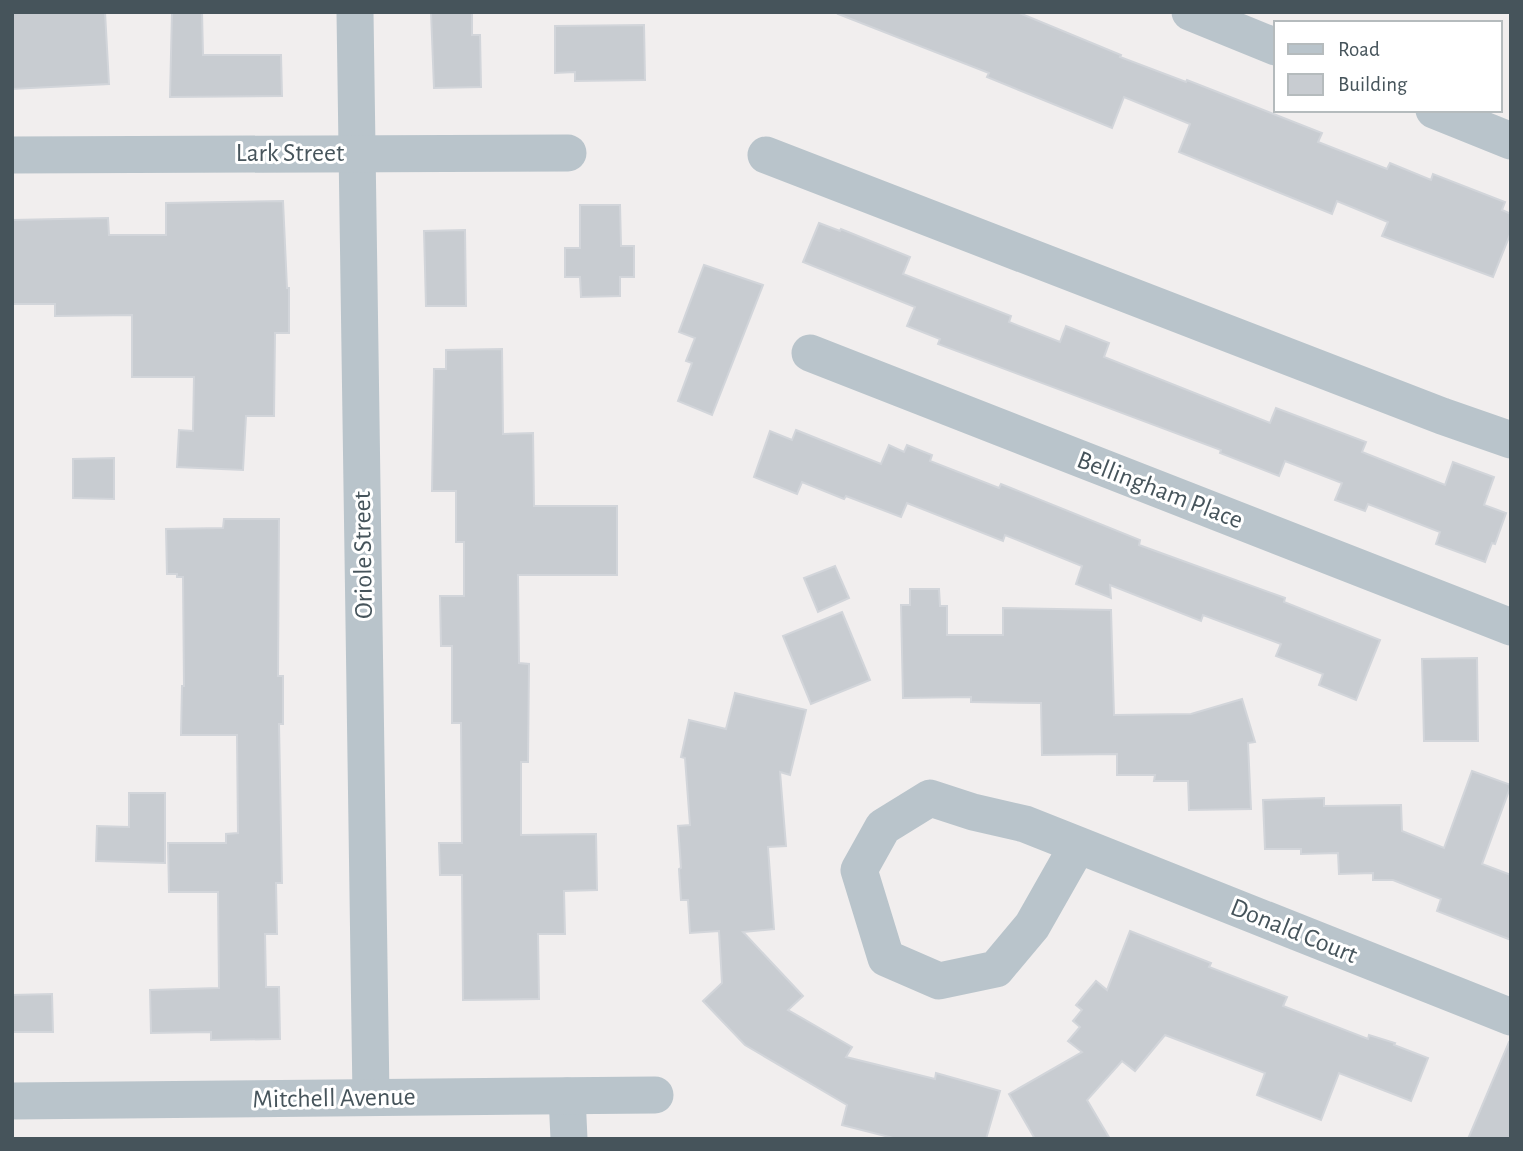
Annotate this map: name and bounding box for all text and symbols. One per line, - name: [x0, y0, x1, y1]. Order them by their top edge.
- legend: [1274, 21, 1502, 112]
- text: Road: [1338, 39, 1380, 60]
- text: Building: [1338, 74, 1408, 95]
- street label: Lark Street: [236, 140, 344, 166]
- street label: Bellingham Place: [1074, 446, 1246, 534]
- street label: Oriole Street: [349, 491, 377, 619]
- street label: Donald Court: [1227, 894, 1361, 968]
- street label: Mitchell Avenue: [252, 1084, 416, 1112]

